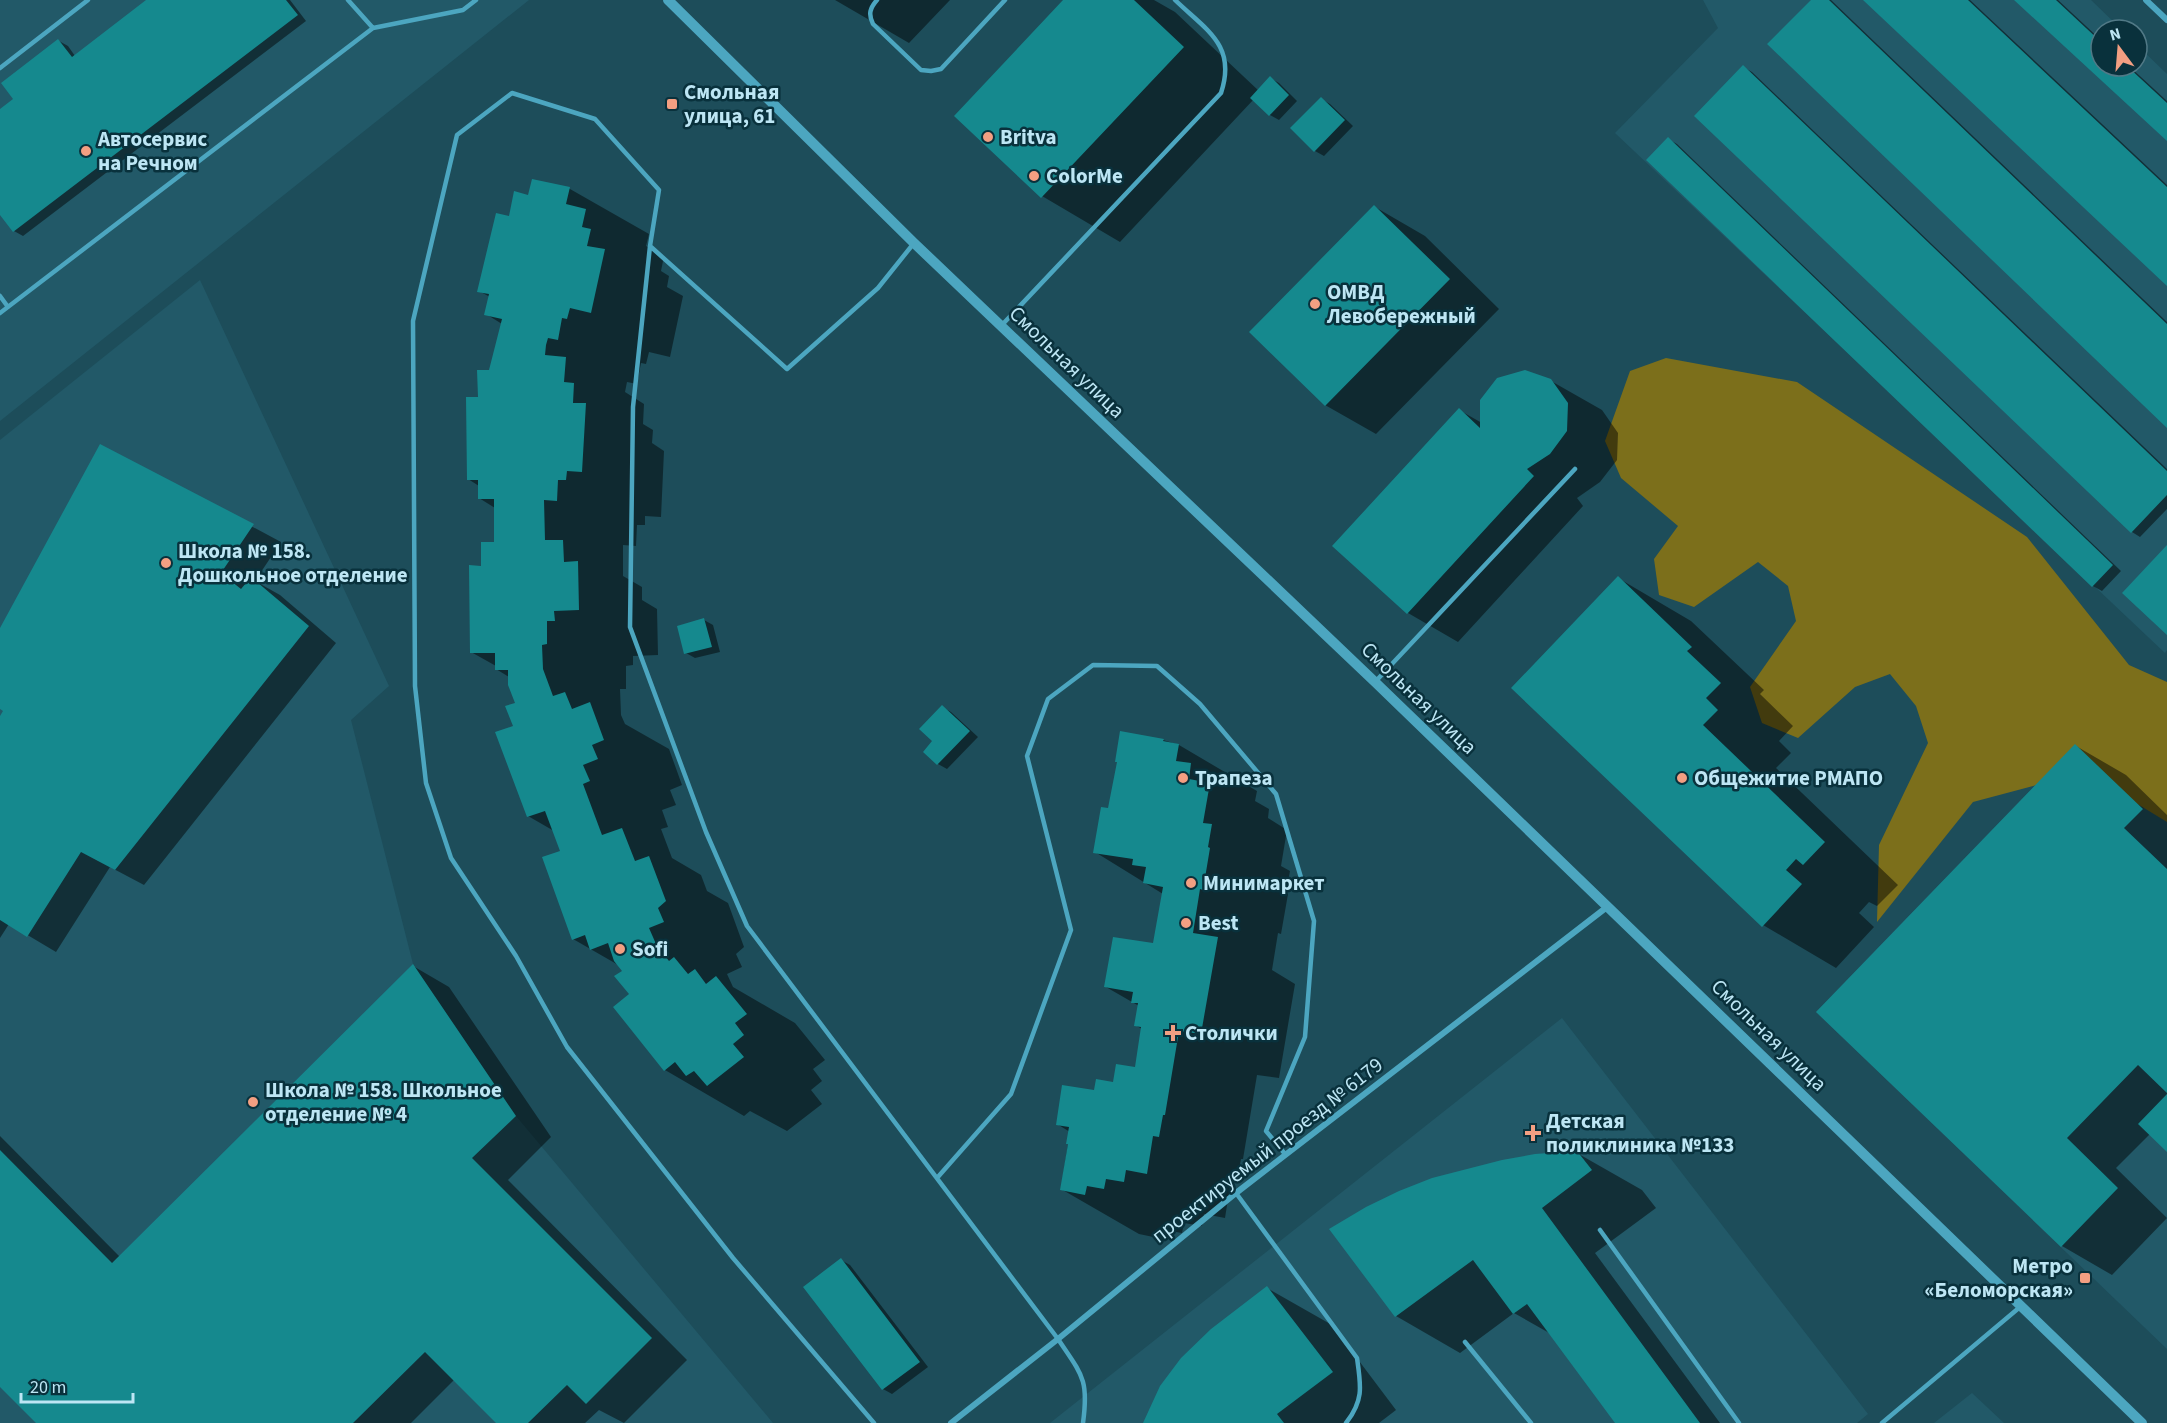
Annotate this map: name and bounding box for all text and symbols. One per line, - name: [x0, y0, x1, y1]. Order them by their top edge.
- north arrow: [2089, 18, 2149, 78]
- text: N: [2107, 23, 2123, 47]
- place label: Смольная улица, 61: [684, 77, 779, 131]
- marker: Смольная улица, 61: [665, 97, 679, 111]
- place label: Britva: [1000, 122, 1057, 152]
- place label: Автосервис на Речном: [97, 124, 208, 178]
- marker: Britva: [981, 130, 995, 144]
- marker: Автосервис на Речном: [79, 144, 93, 158]
- place label: ColorMe: [1046, 161, 1123, 191]
- marker: ColorMe: [1027, 169, 1041, 183]
- place label: ОМВД Левобережный: [1326, 277, 1476, 331]
- marker: ОМВД Левобережный: [1308, 297, 1322, 311]
- street label: Смольная улица: [1002, 299, 1132, 425]
- place label: Школа № 158. Дошкольное отделение: [178, 536, 408, 590]
- marker: Школа № 158. Дошкольное отделение: [159, 556, 173, 570]
- street label: Смольная улица: [1354, 635, 1484, 761]
- place label: Трапеза: [1195, 763, 1273, 793]
- place label: Общежитие РМАПО: [1694, 763, 1883, 793]
- marker: Трапеза: [1176, 771, 1190, 785]
- marker: Общежитие РМАПО: [1675, 771, 1689, 785]
- place label: Минимаркет: [1203, 868, 1325, 898]
- marker: Минимаркет: [1184, 876, 1198, 890]
- place label: Best: [1198, 908, 1239, 938]
- marker: Best: [1179, 916, 1193, 930]
- place label: Sofi: [632, 934, 668, 964]
- marker: Sofi: [613, 942, 627, 956]
- street label: Смольная улица: [1704, 972, 1834, 1098]
- place label: Столички: [1185, 1018, 1278, 1048]
- marker: Столички: [1166, 1026, 1180, 1040]
- street label: проектируемый проезд № 6179: [1145, 1050, 1389, 1250]
- place label: Школа № 158. Школьное отделение № 4: [265, 1075, 502, 1129]
- marker: Школа № 158. Школьное отделение № 4: [246, 1095, 260, 1109]
- place label: Детская поликлиника №133: [1546, 1106, 1734, 1160]
- marker: Детская поликлиника №133: [1524, 1124, 1542, 1142]
- place label: Метро «Беломорская»: [1925, 1251, 2073, 1305]
- marker: Метро «Беломорская»: [2078, 1271, 2092, 1285]
- scale bar: [21, 1366, 134, 1404]
- text: 20 m: [30, 1375, 66, 1400]

